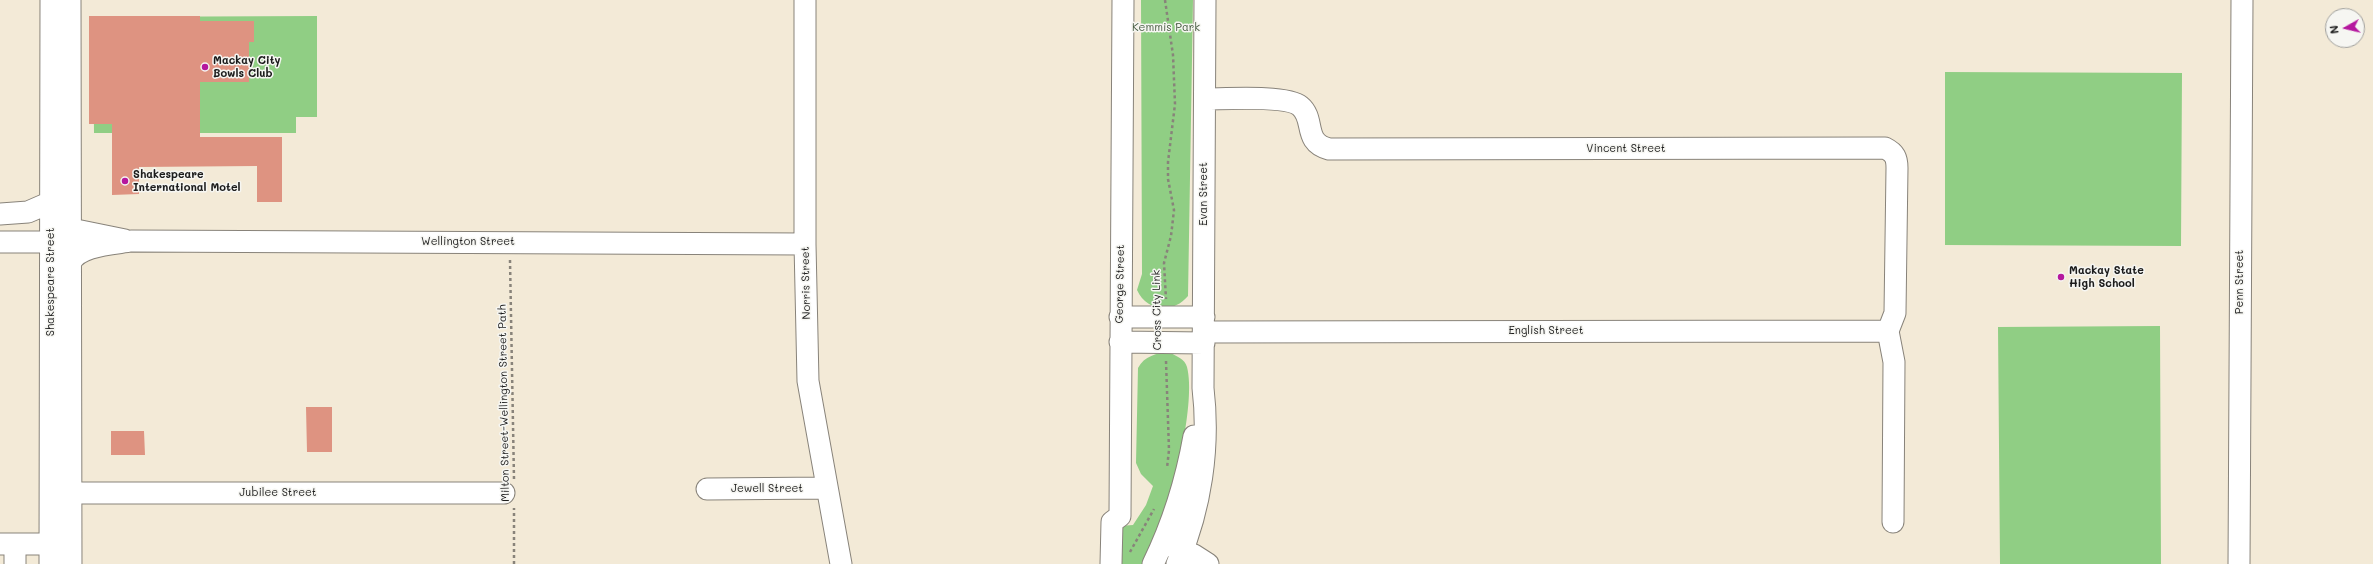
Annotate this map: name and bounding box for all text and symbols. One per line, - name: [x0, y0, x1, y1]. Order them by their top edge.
- north arrow: [2325, 8, 2365, 48]
- park label: Kemmis Park: [1132, 21, 1200, 35]
- text: N: [2326, 24, 2342, 35]
- place label: Mackay City Bowls Club: [213, 54, 281, 80]
- marker: Mackay City Bowls Club: [200, 62, 210, 72]
- street label: Vincent Street: [1586, 142, 1666, 156]
- street label: Evan Street: [1197, 162, 1211, 226]
- place label: Shakespeare International Motel: [133, 168, 240, 194]
- marker: Shakespeare International Motel: [120, 176, 130, 186]
- street label: Shakespeare Street: [44, 228, 58, 336]
- street label: Wellington Street: [421, 235, 515, 249]
- street label: George Street: [1113, 245, 1127, 323]
- street label: Norris Street: [799, 246, 813, 320]
- street label: Penn Street: [2233, 250, 2247, 314]
- place label: Mackay State High School: [2069, 264, 2144, 290]
- street label: Cross City Link: [1150, 270, 1164, 350]
- marker: Mackay State High School: [2056, 272, 2066, 282]
- street label: Milton Street-Wellington Street Path: [496, 304, 512, 502]
- street label: English Street: [1509, 324, 1583, 338]
- street label: Jewell Street: [731, 482, 803, 496]
- street label: Jubilee Street: [239, 486, 317, 500]

